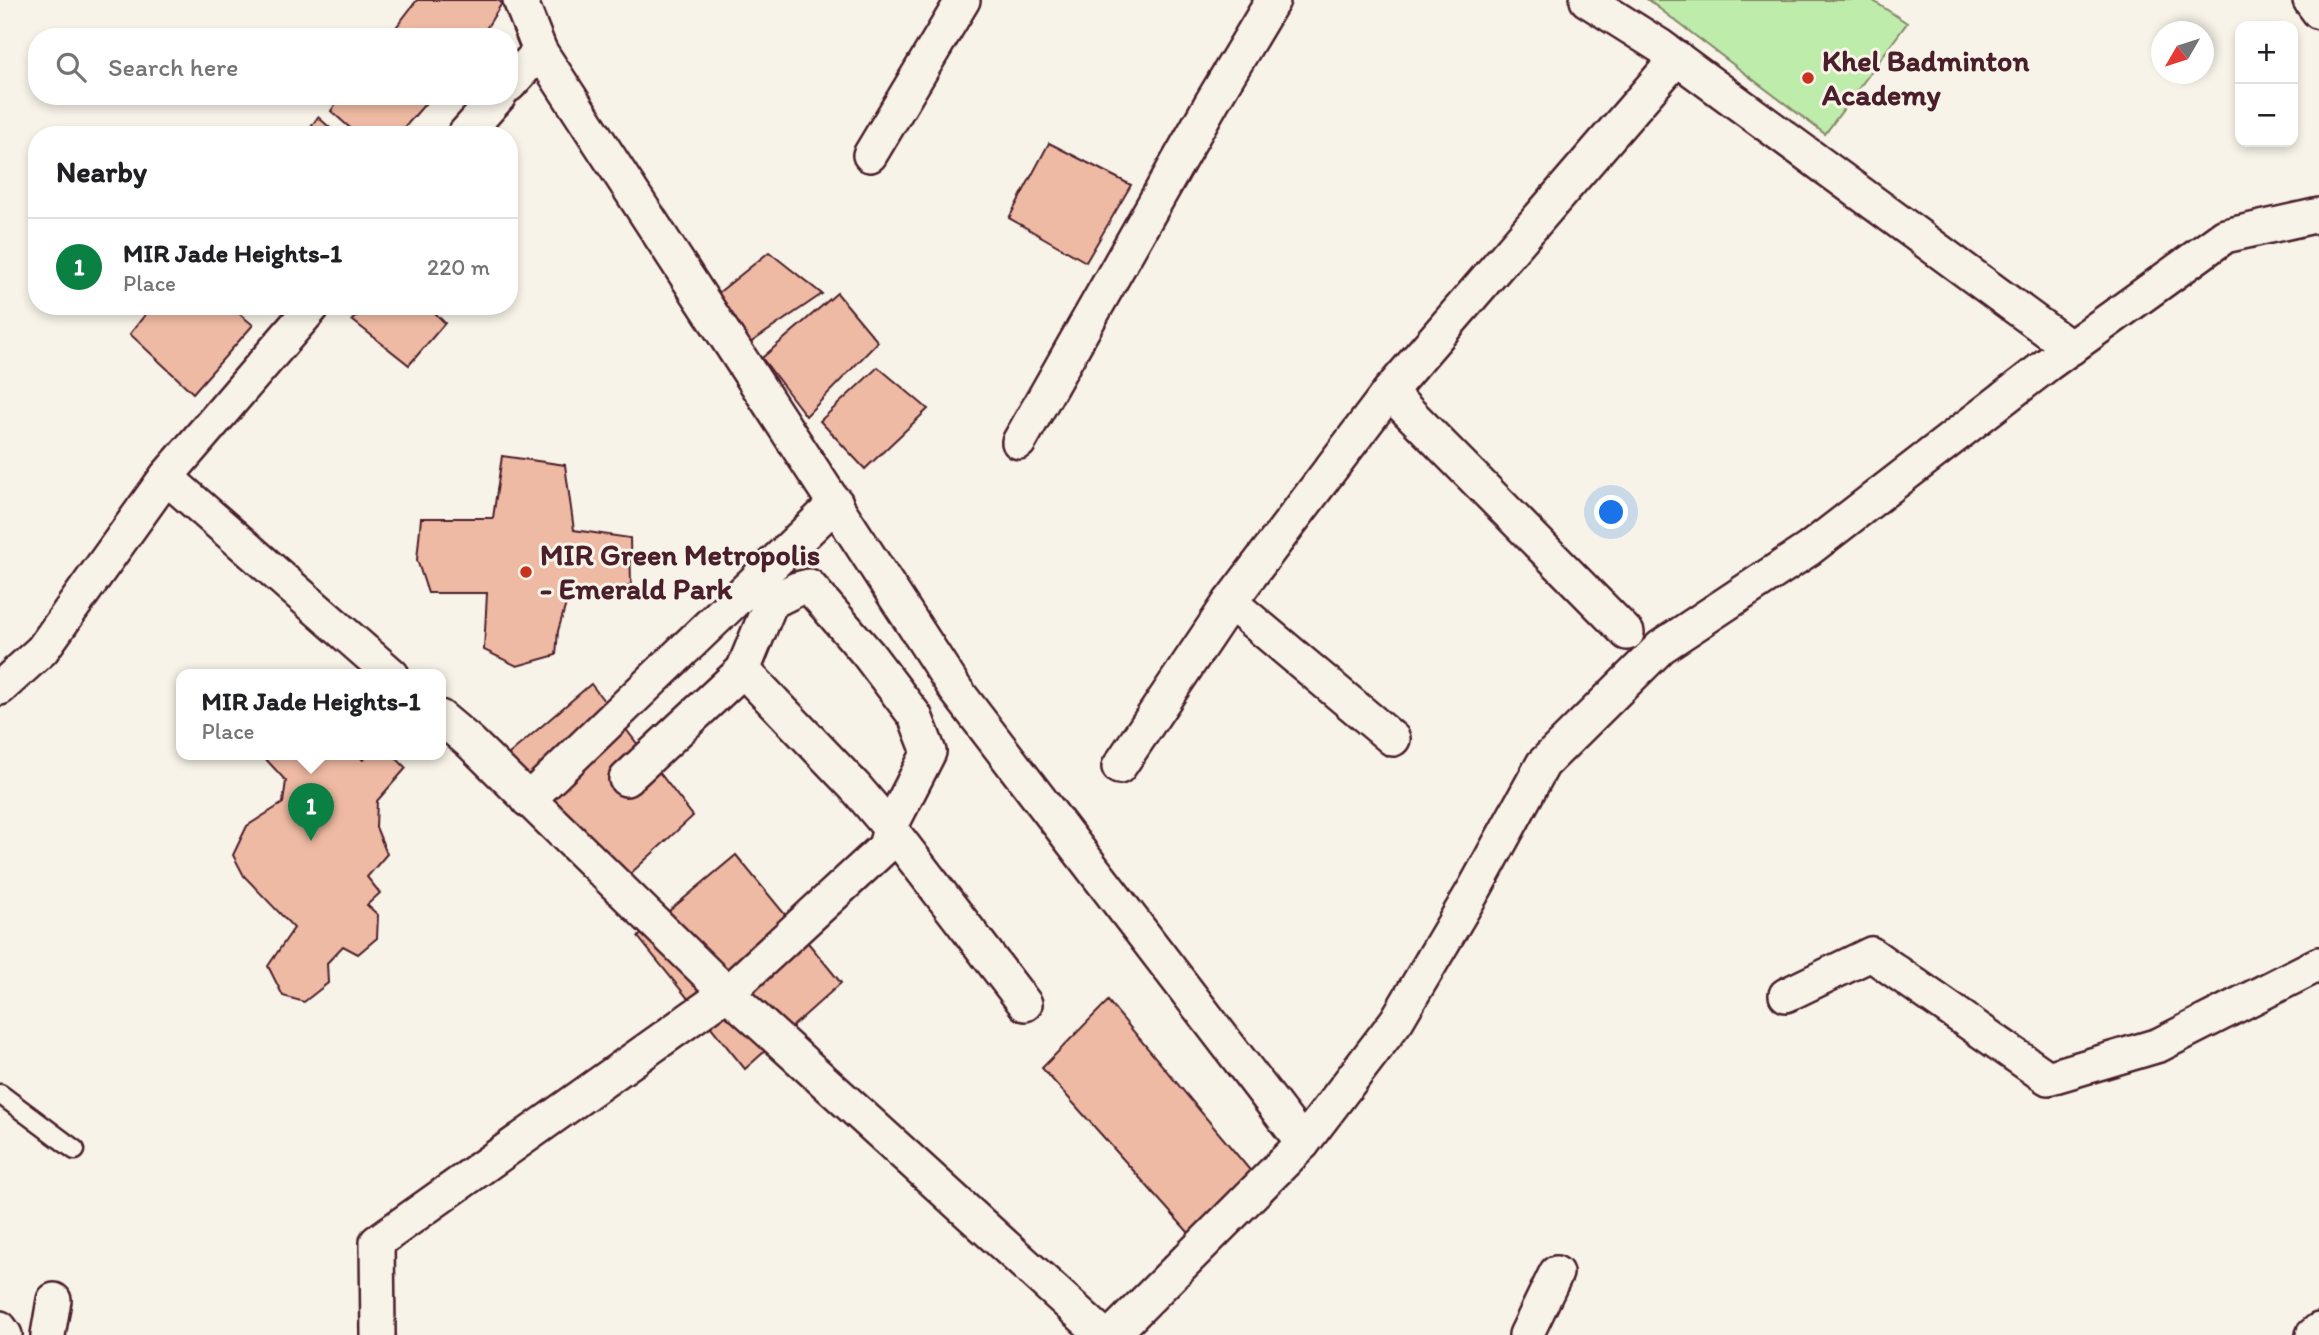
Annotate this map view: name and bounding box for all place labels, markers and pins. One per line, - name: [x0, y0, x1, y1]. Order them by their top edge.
- place label: Khel Badminton Academy: [1821, 42, 2029, 113]
- marker: Khel Badminton Academy: [1800, 70, 1816, 86]
- place label: MIR Green Metropolis - Emerald Park: [540, 536, 820, 607]
- marker: MIR Green Metropolis - Emerald Park: [518, 564, 534, 580]
- pin: 1: [288, 783, 334, 841]

